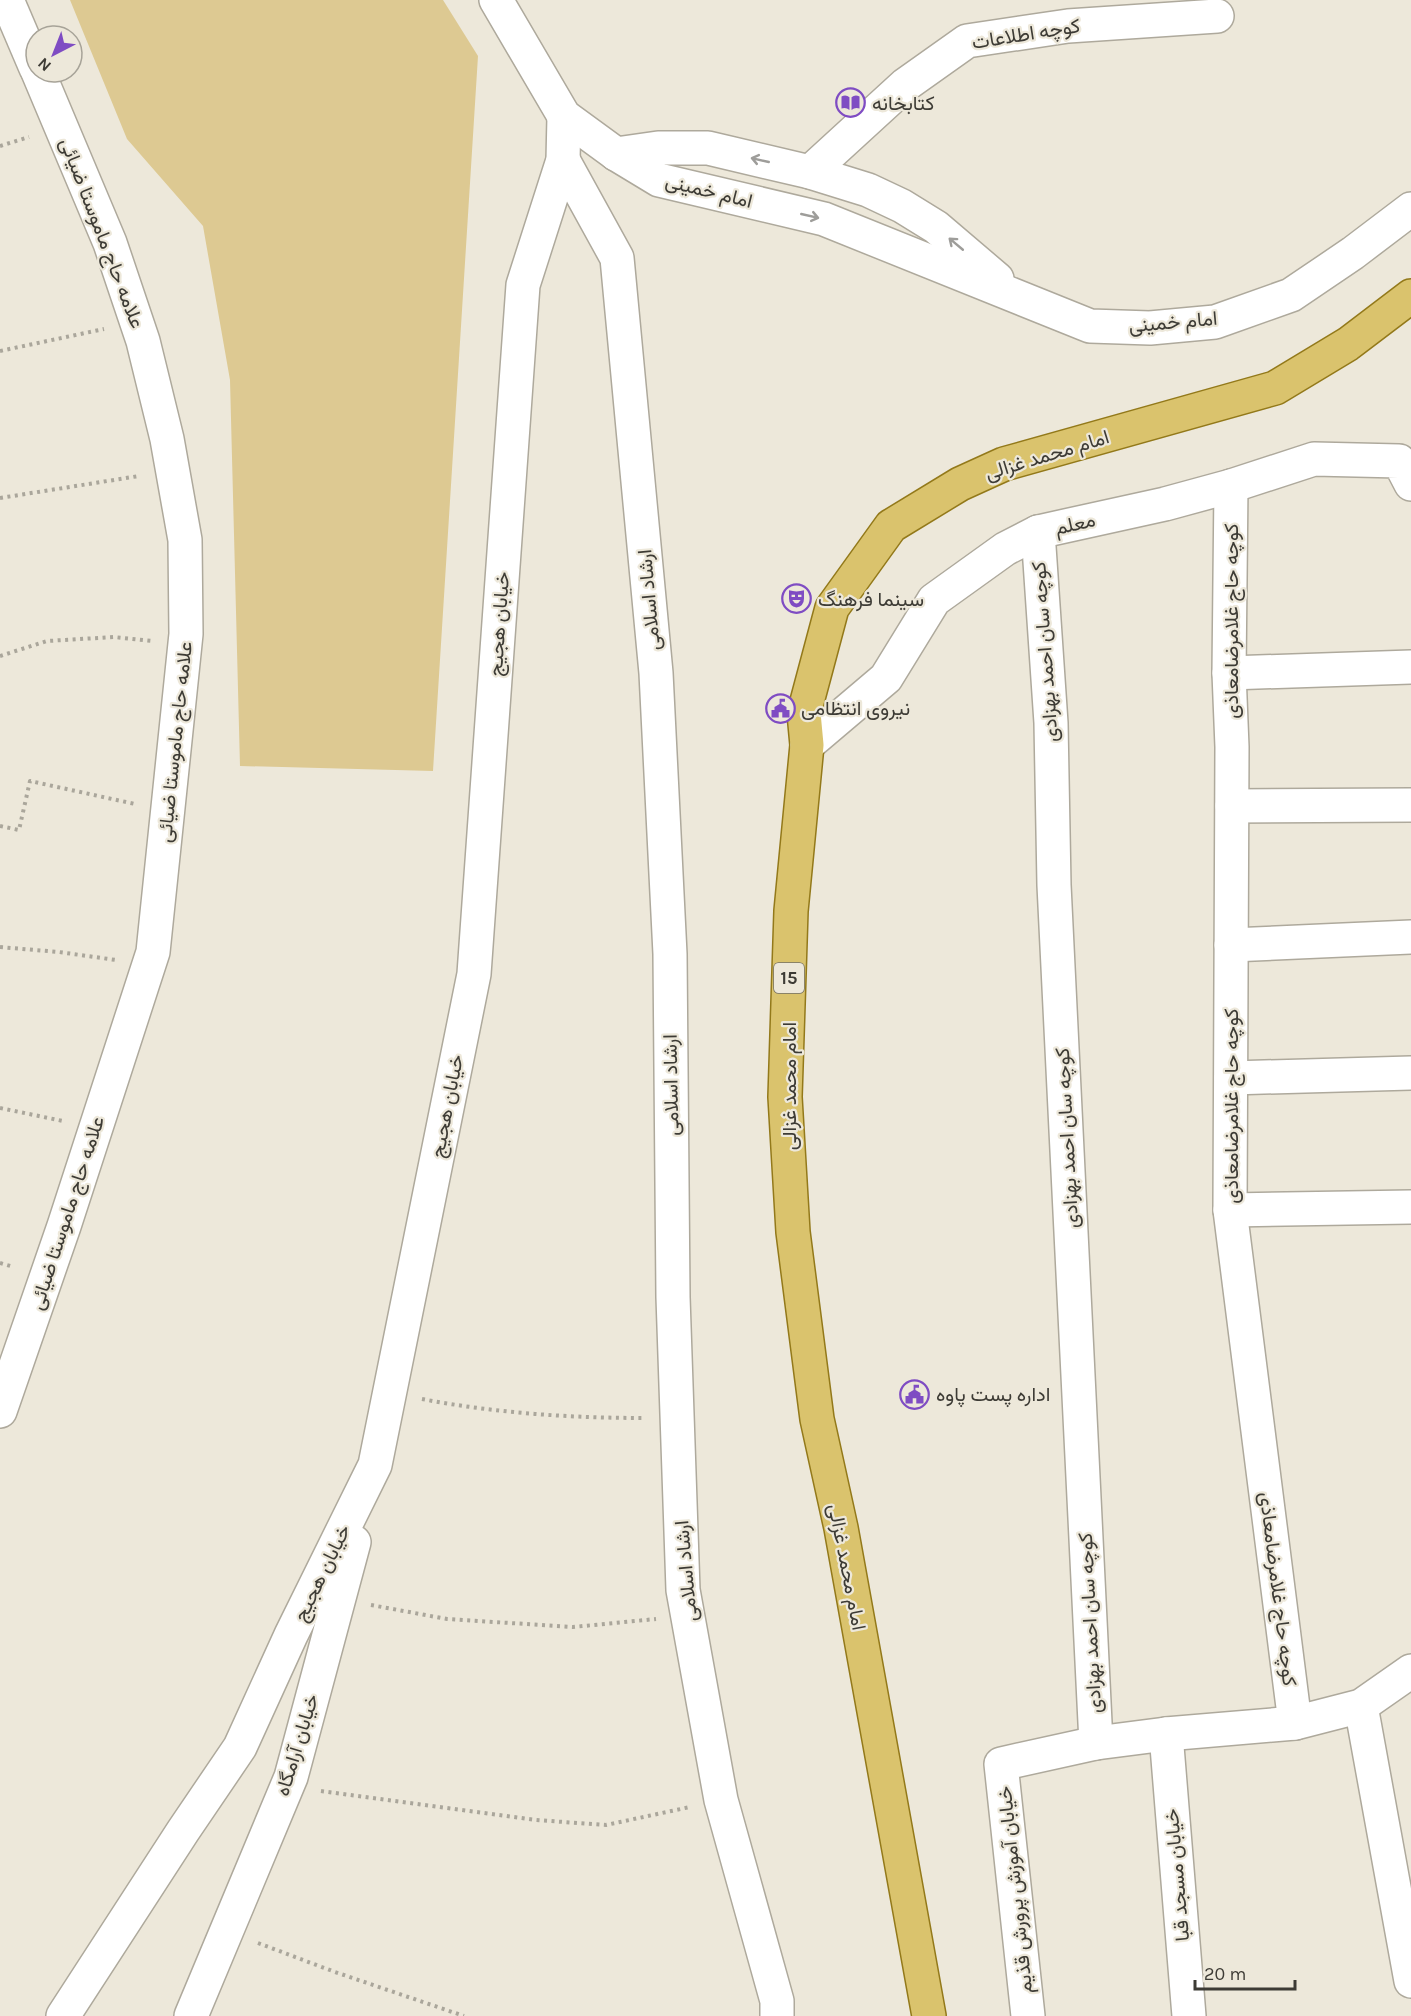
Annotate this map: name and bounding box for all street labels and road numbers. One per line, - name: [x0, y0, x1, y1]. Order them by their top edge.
- street label: کوچه اطلاعات: [970, 14, 1082, 56]
- street label: علامه حاج ماموستا ضیائی: [53, 134, 149, 332]
- street label: امام خمینی: [663, 169, 755, 214]
- street label: امام خمینی: [1128, 307, 1218, 338]
- street label: امام محمد غزالی: [982, 425, 1112, 486]
- street label: معلم: [1052, 508, 1098, 541]
- street label: کوچه حاج غلامرضامعاذی: [1220, 523, 1245, 719]
- street label: ارشاد اسلامی: [633, 548, 666, 652]
- street label: کوچه سان احمد بهزادی: [1027, 561, 1065, 743]
- street label: خیابان هجیج: [484, 571, 516, 677]
- street label: علامه حاج ماموستا ضیائی: [153, 640, 199, 844]
- road number: 15: [774, 963, 804, 993]
- street label: کوچه حاج غلامرضامعاذی: [1220, 1008, 1245, 1204]
- street label: امام محمد غزالی: [778, 1022, 802, 1150]
- street label: ارشاد اسلامی: [659, 1034, 684, 1136]
- street label: کوچه سان احمد بهزادی: [1051, 1047, 1085, 1229]
- street label: خیابان هجیج: [426, 1052, 470, 1160]
- street label: علامه حاج ماموستا ضیائی: [25, 1113, 111, 1313]
- street label: کوچه حاج غلامرضامعاذی: [1253, 1491, 1301, 1688]
- street label: امام محمد غزالی: [822, 1502, 871, 1632]
- street label: ارشاد اسلامی: [670, 1519, 703, 1623]
- street label: خیابان هجیج: [289, 1521, 357, 1626]
- street label: کوچه سان احمد بهزادی: [1074, 1532, 1108, 1714]
- street label: خیابان آرامگاه: [271, 1691, 324, 1799]
- street label: خیابان آموزش پرورش قذیم: [993, 1785, 1039, 1995]
- street label: خیابان مسجد قبا: [1160, 1808, 1194, 1942]

